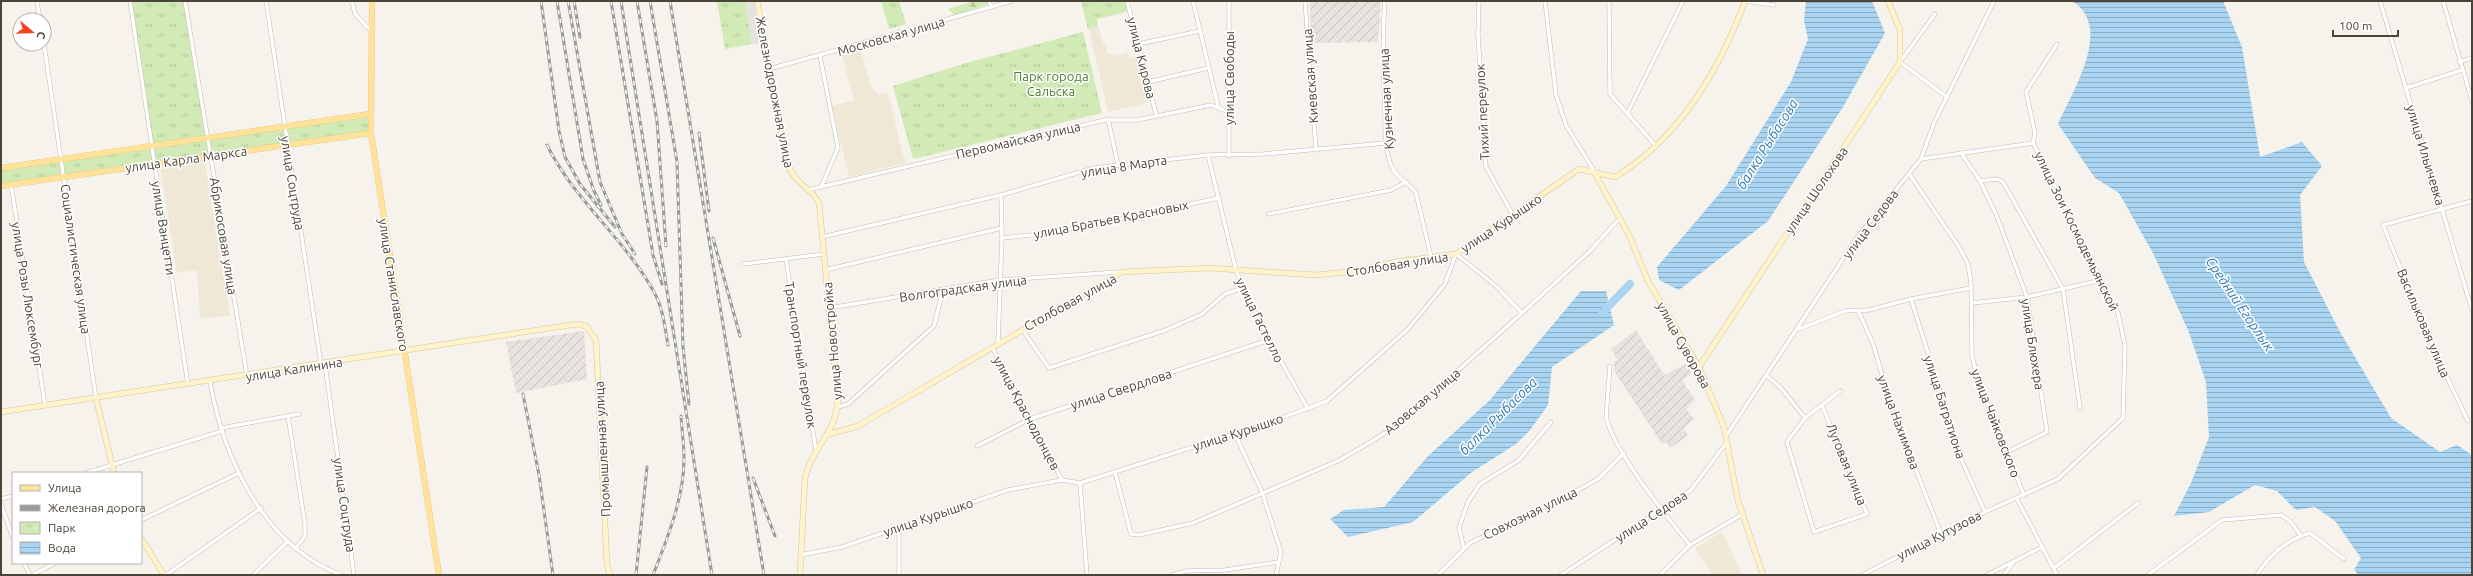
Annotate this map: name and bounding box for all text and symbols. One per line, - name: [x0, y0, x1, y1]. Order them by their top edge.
- north arrow: [12, 12, 52, 52]
- scale bar: [2333, 12, 2398, 38]
- street label: Московская улица: [836, 14, 946, 58]
- street label: Железнодорожная улица: [753, 15, 797, 169]
- street label: улица Кирова: [1125, 16, 1159, 100]
- text: 100 m: [2339, 19, 2372, 32]
- street label: Киевская улица: [1300, 28, 1320, 124]
- text: С: [35, 30, 48, 41]
- street label: улица Свободы: [1222, 31, 1236, 125]
- street label: Кузнечная улица: [1376, 48, 1396, 150]
- street label: Тихий переулок: [1472, 63, 1492, 161]
- park label: Парк города Сальска: [1013, 69, 1089, 98]
- water label: балка Рыбасова: [1733, 96, 1801, 192]
- street label: улица Ильичевка: [2404, 103, 2448, 207]
- street label: Первомайская улица: [954, 119, 1082, 161]
- street label: улица Соцтруда: [279, 135, 307, 231]
- street label: улица Карла Маркса: [124, 144, 248, 174]
- street label: улица Шолохова: [1782, 144, 1850, 236]
- street label: улица Зои Космодемьянской: [2032, 149, 2122, 313]
- street label: улица 8 Марта: [1080, 152, 1168, 180]
- street label: Абрикосовая улица: [208, 176, 240, 296]
- street label: улица Ванцетти: [150, 180, 178, 276]
- street label: Социалистическая улица: [59, 183, 93, 335]
- street label: улица Седова: [1839, 187, 1901, 261]
- street label: улица Курышко: [1458, 191, 1544, 255]
- street label: улица Братьев Красновых: [1032, 197, 1190, 241]
- street label: улица Станиславского: [377, 217, 411, 353]
- street label: улица Розы Люксембург: [10, 221, 47, 370]
- street label: Столбовая улица: [1345, 249, 1449, 279]
- water label: Средний Егорлык: [2202, 254, 2278, 355]
- street label: Васильковая улица: [2395, 267, 2453, 379]
- street label: Столбовая улица: [1021, 271, 1119, 333]
- street label: Волгоградская улица: [898, 272, 1028, 304]
- street label: улица Гастелло: [1233, 275, 1287, 365]
- street label: Транспортный переулок: [782, 281, 820, 430]
- street label: улица Новостройка: [820, 281, 844, 401]
- street label: улица Блюхера: [2019, 297, 2047, 391]
- street label: улица Суворова: [1654, 299, 1714, 391]
- street label: улица Багратиона: [1922, 353, 1968, 461]
- street label: улица Калинина: [245, 354, 343, 384]
- street label: улица Краснодонцев: [991, 354, 1063, 472]
- street label: Азовская улица: [1381, 365, 1463, 437]
- street label: улица Свердлова: [1069, 366, 1173, 412]
- street label: улица Чайковского: [1969, 367, 2023, 479]
- street label: улица Нахимова: [1875, 373, 1923, 471]
- water label: балка Рыбасова: [1456, 374, 1540, 458]
- street label: Промышленная улица: [591, 381, 613, 517]
- street label: улица Курышко: [1191, 411, 1285, 453]
- street label: Луговая улица: [1824, 421, 1870, 507]
- street label: улица Соцтруда: [331, 457, 359, 553]
- legend: [12, 472, 142, 564]
- text: Улица: [48, 481, 81, 494]
- street label: Совхозная улица: [1481, 484, 1579, 542]
- street label: улица Седова: [1612, 488, 1690, 544]
- street label: улица Курышко: [881, 495, 975, 539]
- text: Железная дорога: [48, 501, 146, 514]
- street label: улица Кутузова: [1895, 508, 1983, 562]
- text: Парк: [48, 521, 76, 534]
- text: Вода: [48, 541, 76, 554]

